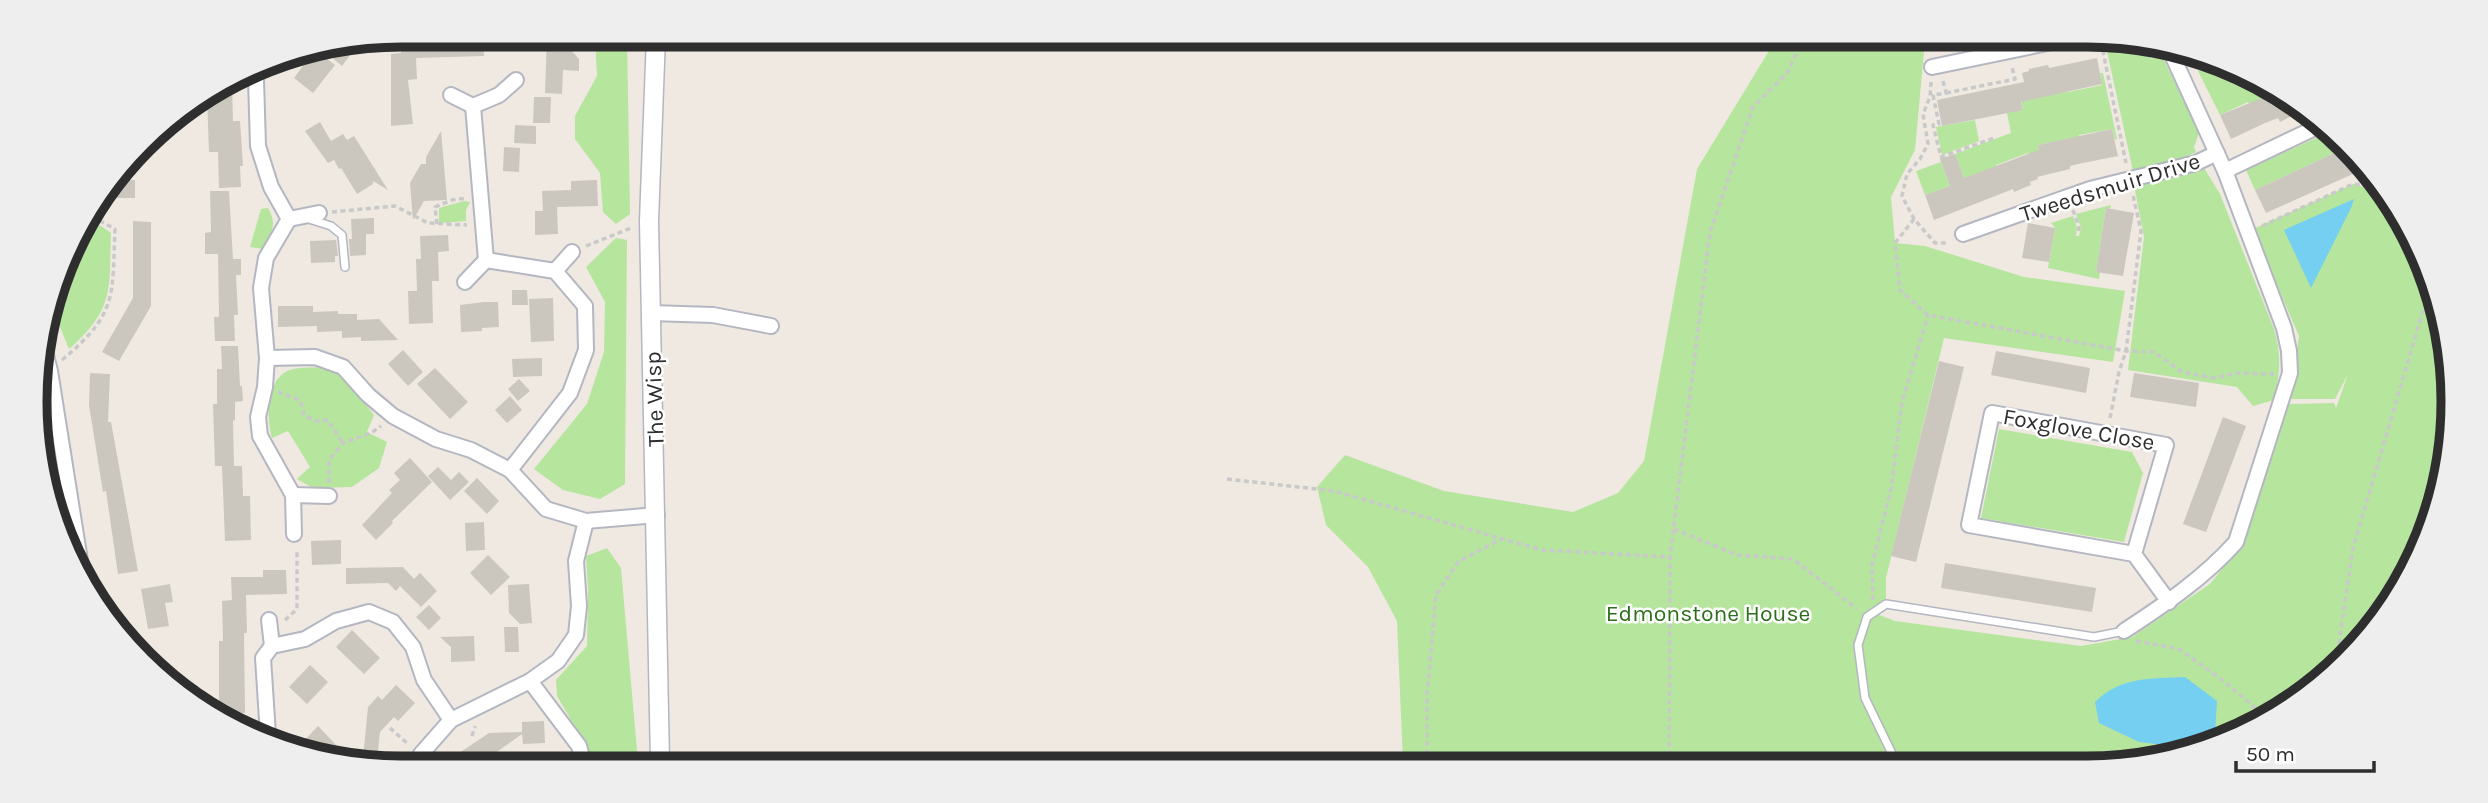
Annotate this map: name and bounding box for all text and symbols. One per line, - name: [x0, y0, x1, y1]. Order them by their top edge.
- street label: Tweedsmuir Drive: [2017, 147, 2203, 228]
- street label: The Wisp: [639, 351, 670, 447]
- street label: Foxglove Close: [2001, 403, 2157, 456]
- park label: Edmonstone House: [1606, 600, 1810, 627]
- scale bar: [2236, 730, 2374, 774]
- text: 50 m: [2246, 742, 2295, 766]

